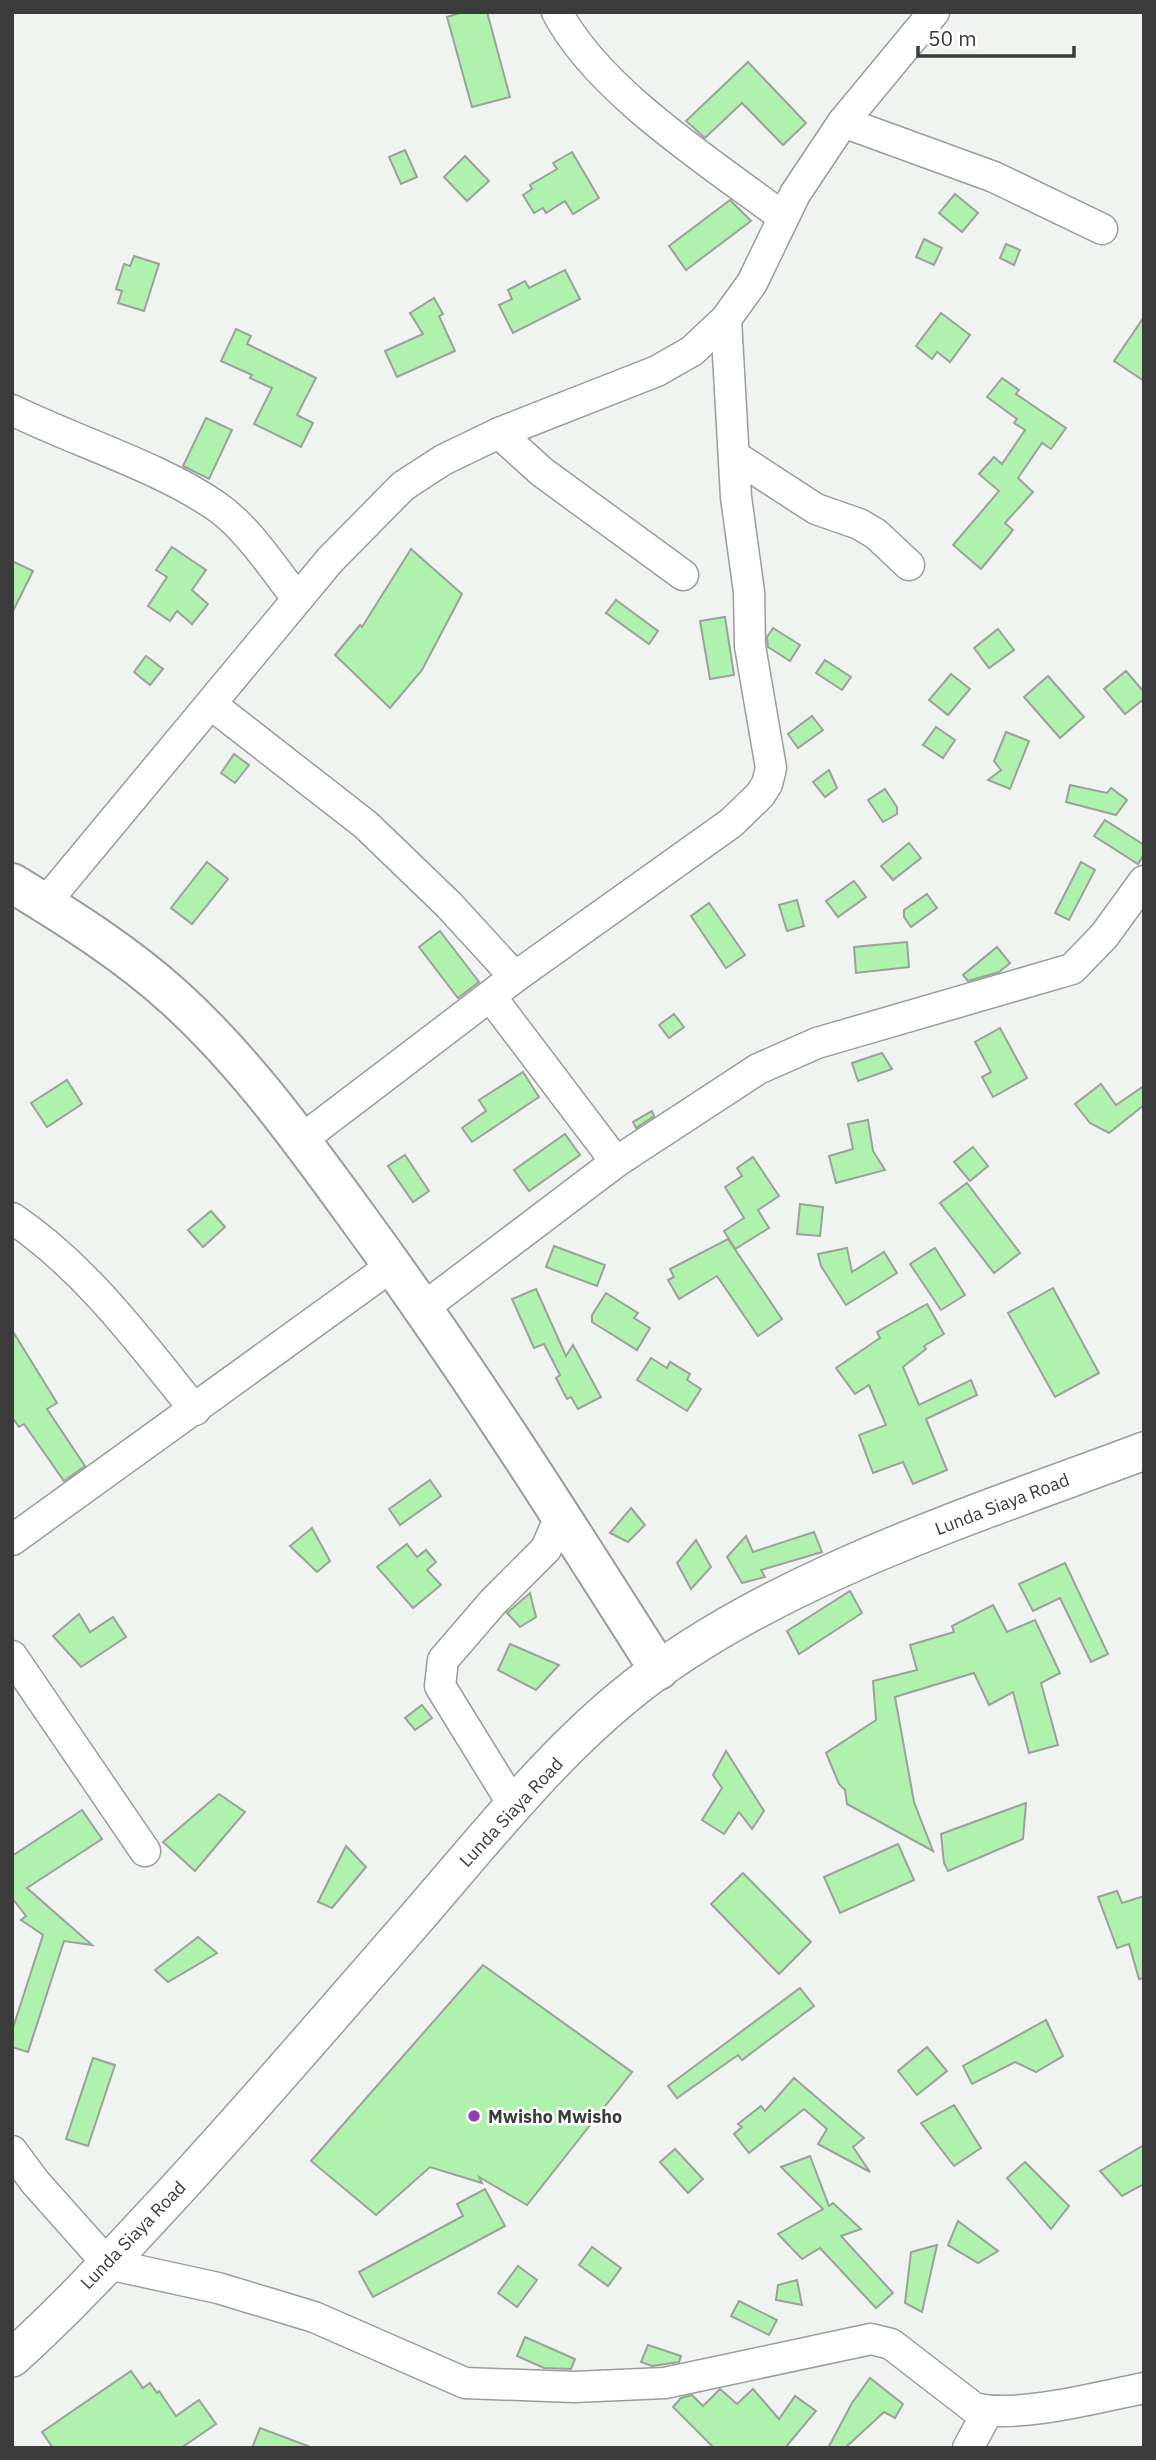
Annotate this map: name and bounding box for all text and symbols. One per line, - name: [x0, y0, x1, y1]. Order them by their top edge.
- scale bar: [918, 14, 1074, 58]
- text: 50 m: [928, 24, 977, 52]
- street label: Lunda Siaya Road: [932, 1468, 1072, 1540]
- street label: Lunda Siaya Road: [454, 1752, 568, 1872]
- place label: Mwisho Mwisho: [488, 2105, 622, 2128]
- marker: Mwisho Mwisho: [466, 2108, 482, 2124]
- street label: Lunda Siaya Road: [75, 2176, 191, 2294]

